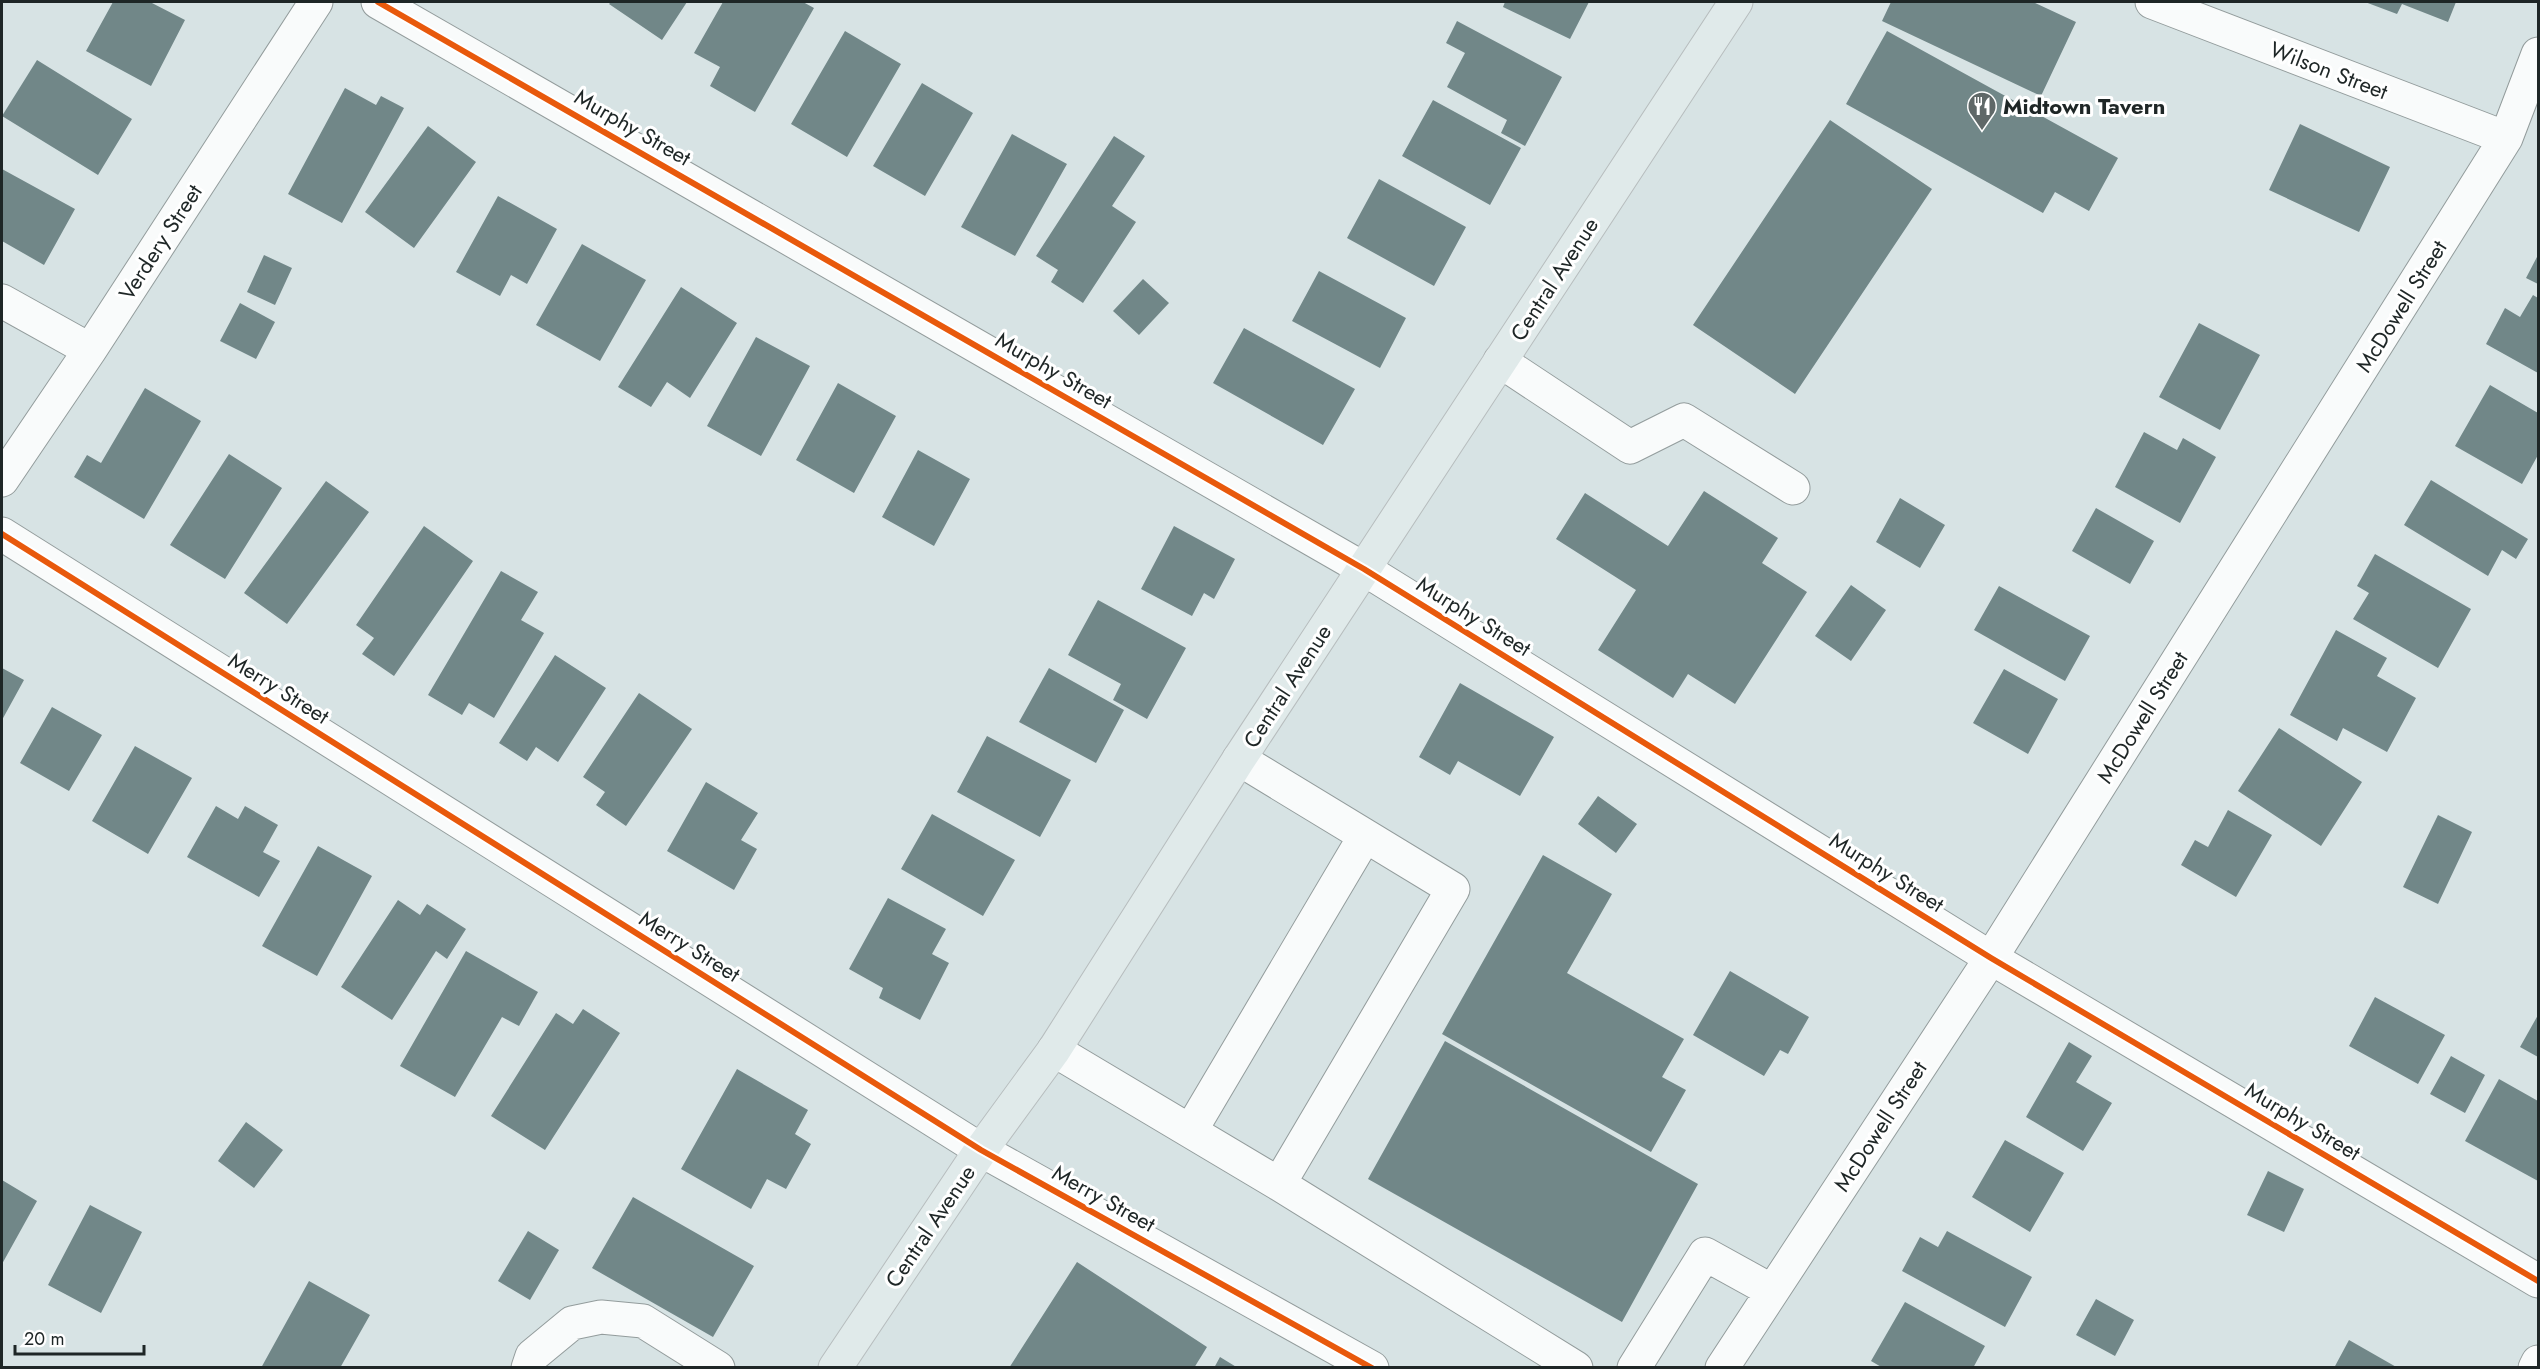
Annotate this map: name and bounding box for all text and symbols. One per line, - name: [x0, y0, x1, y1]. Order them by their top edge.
- street label: Wilson Street: [2265, 33, 2393, 107]
- street label: Murphy Street: [569, 81, 698, 174]
- restaurant icon: Midtown Tavern: [1966, 90, 1998, 132]
- place label: Midtown Tavern: [2003, 90, 2165, 122]
- street label: Verdery Street: [110, 177, 210, 306]
- street label: Central Avenue: [1502, 211, 1606, 347]
- street label: McDowell Street: [2348, 233, 2455, 378]
- street label: Murphy Street: [990, 324, 1119, 417]
- street label: Murphy Street: [1411, 568, 1538, 664]
- street label: Central Avenue: [1235, 618, 1339, 754]
- street label: Merry Street: [222, 644, 336, 732]
- street label: McDowell Street: [2089, 644, 2196, 789]
- street label: Murphy Street: [1824, 824, 1951, 920]
- street label: Merry Street: [633, 902, 747, 990]
- street label: McDowell Street: [1826, 1054, 1935, 1198]
- street label: Murphy Street: [2239, 1074, 2367, 1168]
- street label: Merry Street: [1047, 1156, 1162, 1240]
- street label: Central Avenue: [877, 1158, 983, 1294]
- scale bar: [15, 1318, 144, 1356]
- text: 20 m: [24, 1326, 64, 1352]

